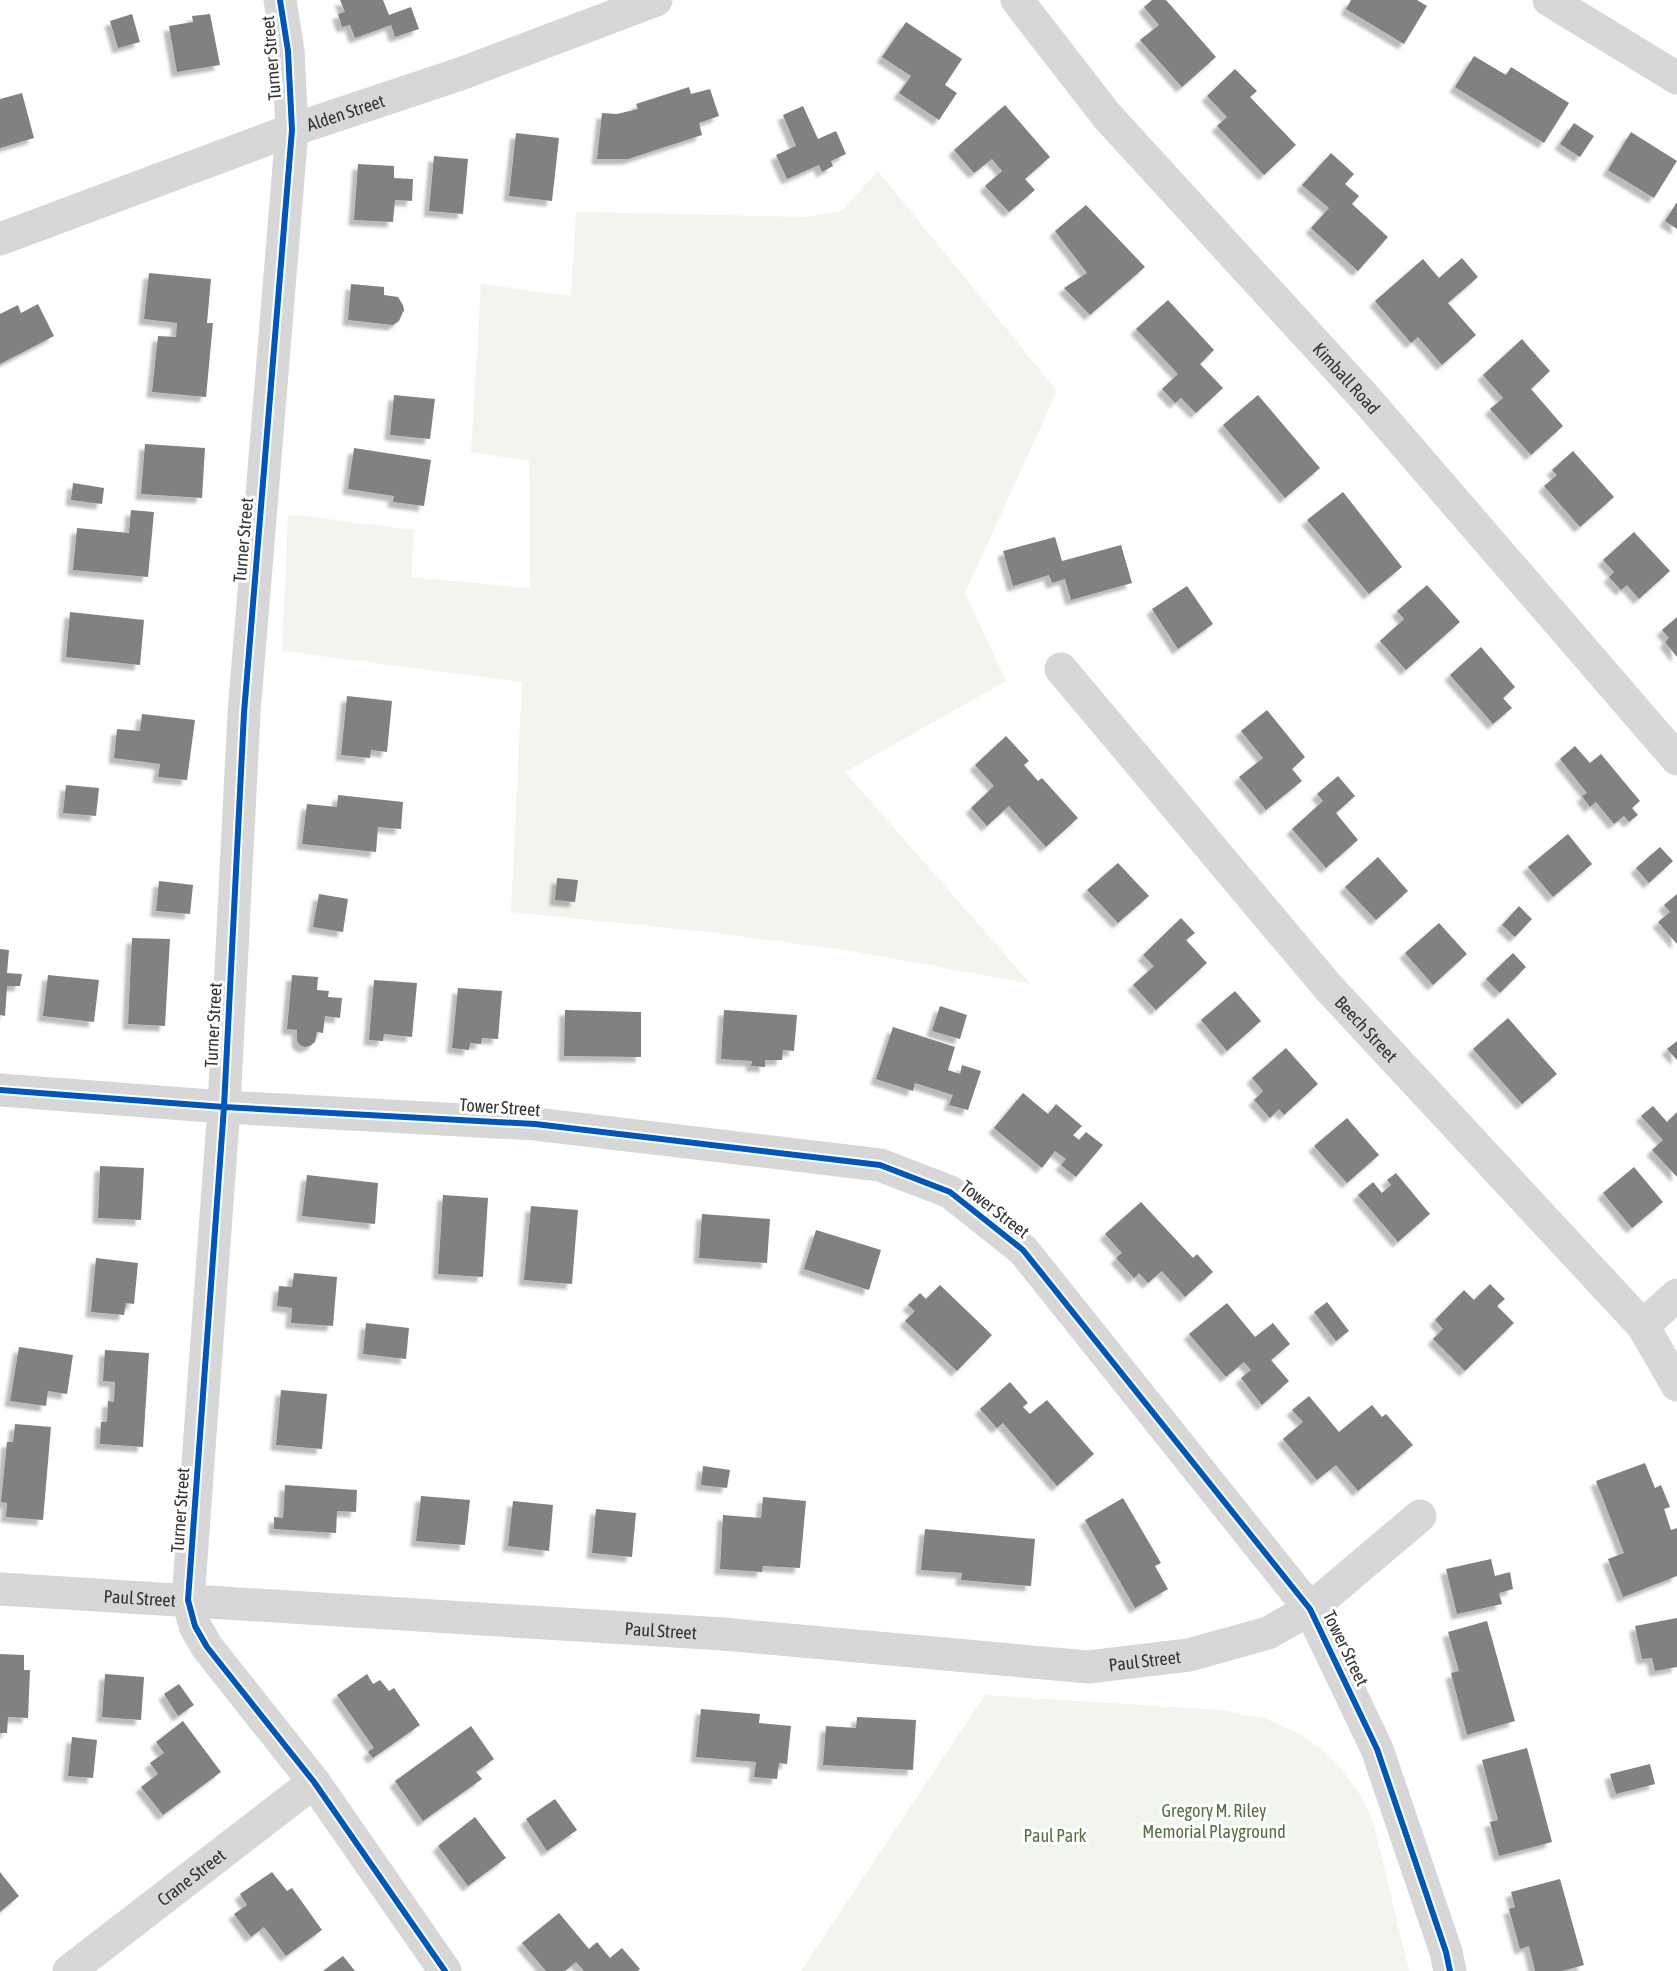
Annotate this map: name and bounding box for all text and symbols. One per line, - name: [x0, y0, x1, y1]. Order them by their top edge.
- street label: Turner Street: [257, 15, 285, 101]
- street label: Alden Street: [304, 89, 387, 135]
- street label: Kimball Road: [1309, 338, 1385, 418]
- street label: Turner Street: [229, 497, 257, 583]
- street label: Turner Street: [200, 982, 226, 1068]
- street label: Beech Street: [1331, 991, 1402, 1066]
- street label: Tower Street: [459, 1094, 541, 1120]
- street label: Tower Street: [957, 1176, 1033, 1242]
- street label: Turner Street: [167, 1467, 193, 1553]
- street label: Paul Street: [103, 1585, 176, 1610]
- street label: Tower Street: [1319, 1607, 1373, 1689]
- street label: Paul Street: [624, 1617, 697, 1643]
- street label: Paul Street: [1108, 1646, 1182, 1675]
- park label: Gregory M. Riley Memorial Playground: [1142, 1800, 1286, 1842]
- park label: Paul Park: [1024, 1825, 1086, 1846]
- street label: Crane Street: [153, 1844, 229, 1910]

